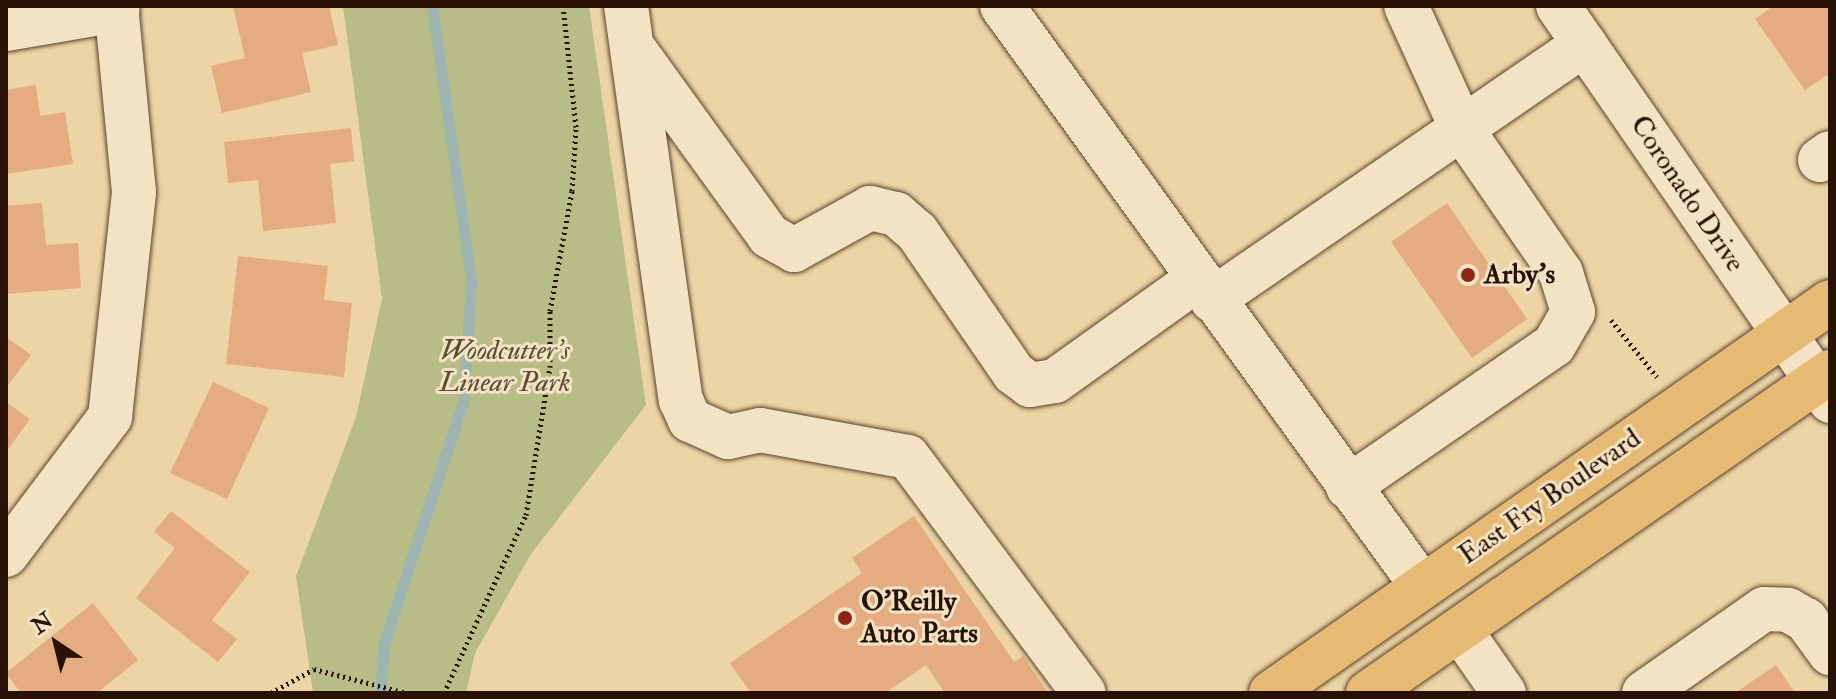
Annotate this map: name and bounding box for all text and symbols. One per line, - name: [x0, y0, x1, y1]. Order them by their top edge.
- street label: Coronado Drive: [1622, 110, 1752, 278]
- place label: Arby's: [1484, 258, 1555, 292]
- marker: Arby's: [1459, 266, 1477, 284]
- park label: Woodcutter's Linear Park: [439, 334, 571, 400]
- street label: East Fry Boulevard: [1453, 422, 1647, 572]
- place label: O'Reilly Auto Parts: [861, 585, 978, 651]
- north arrow: [16, 603, 96, 683]
- text: N: [26, 606, 58, 640]
- marker: O'Reilly Auto Parts: [836, 609, 854, 627]

